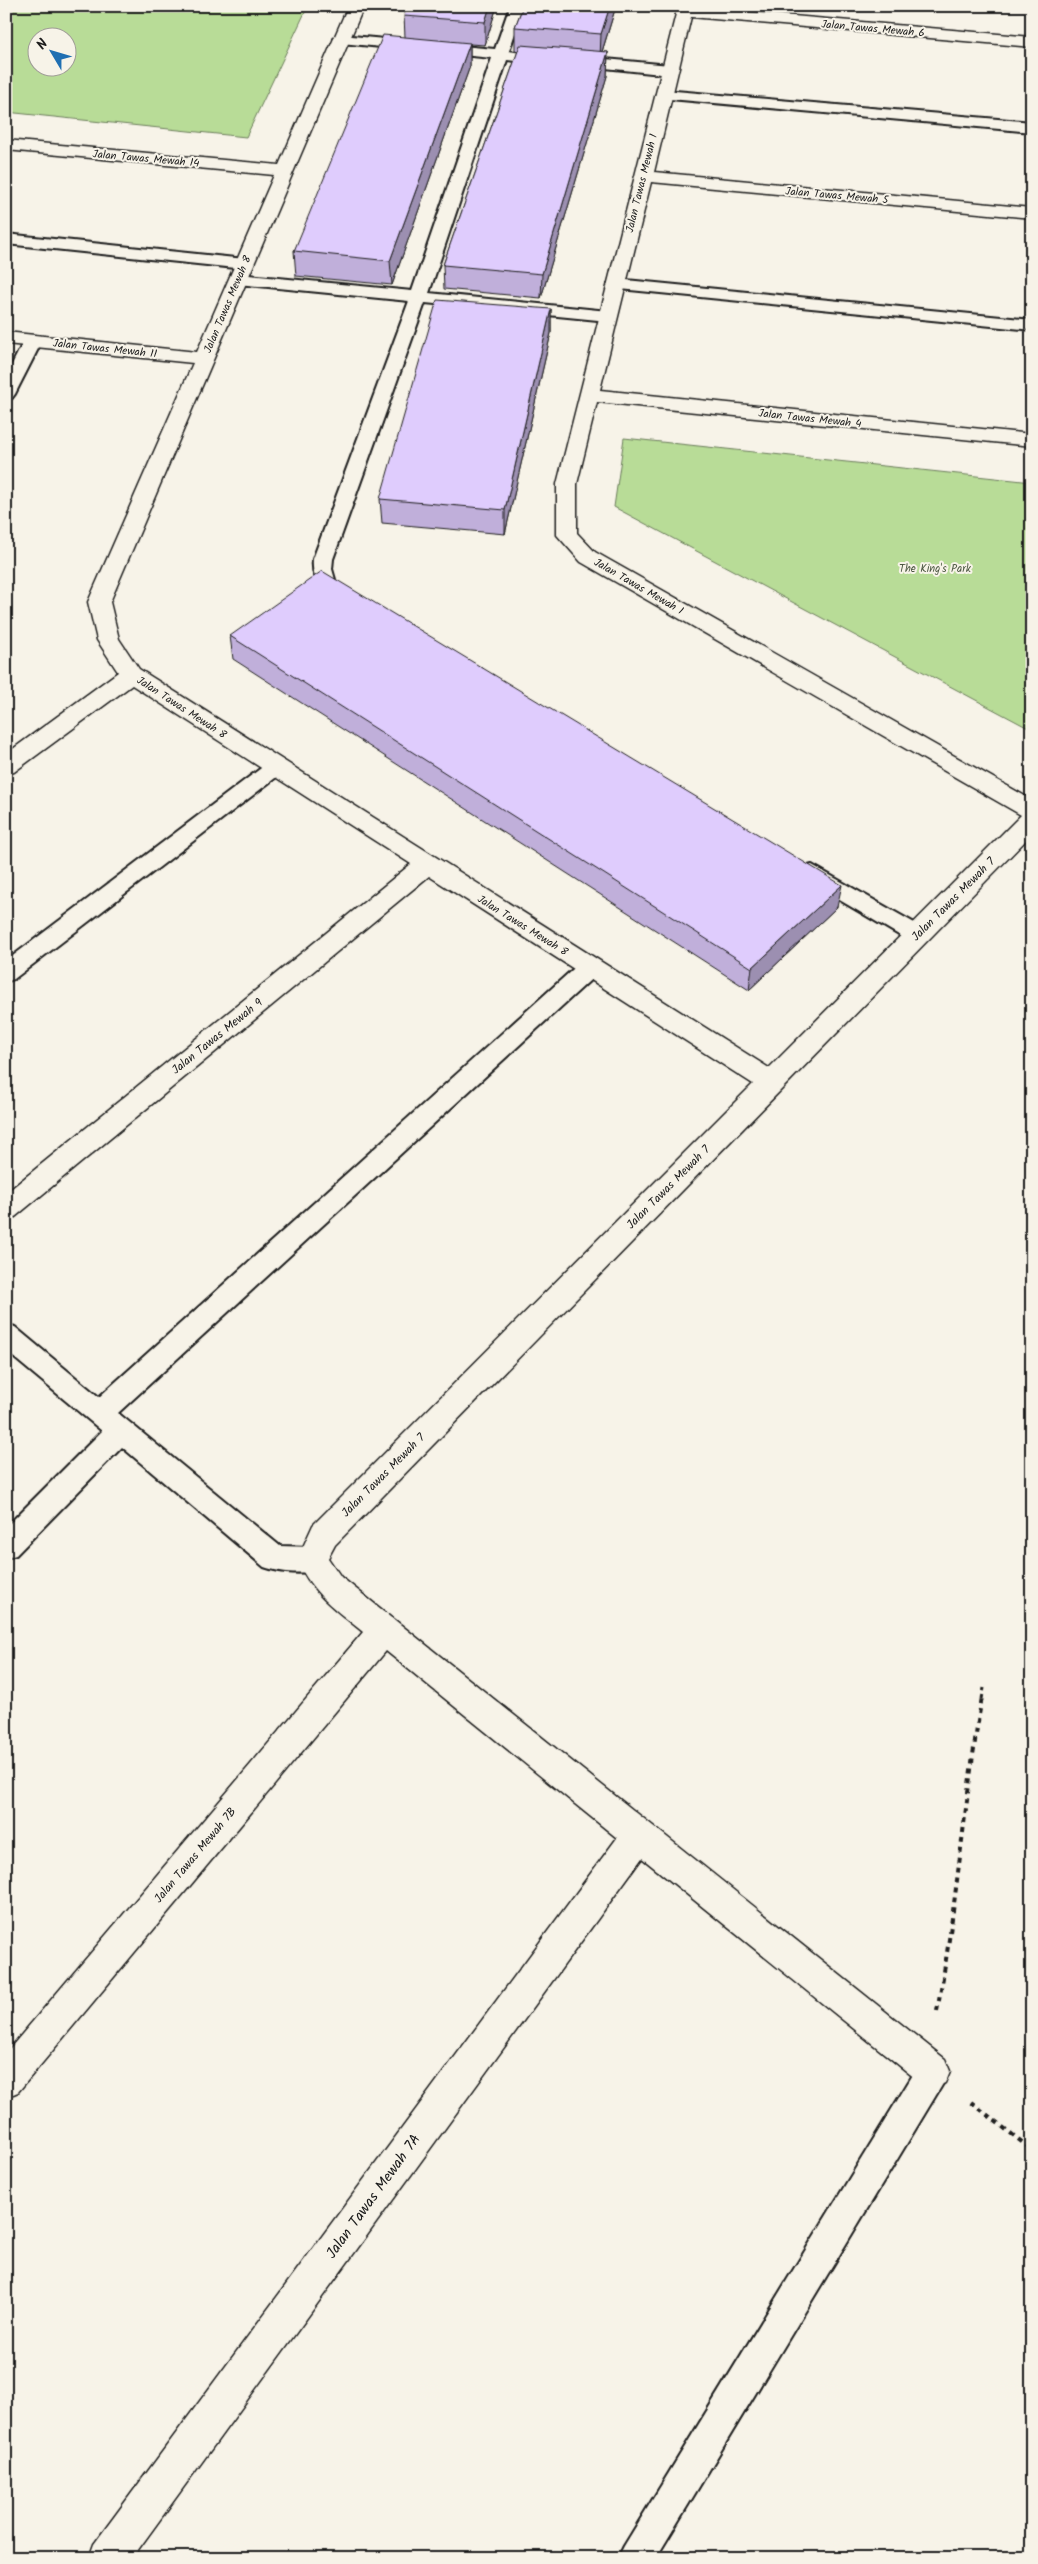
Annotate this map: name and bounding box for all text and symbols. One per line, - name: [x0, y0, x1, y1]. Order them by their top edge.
- street label: Jalan Tawas Mewah 6: [820, 16, 925, 42]
- north arrow: [28, 28, 78, 78]
- text: N: [31, 34, 54, 55]
- street label: Jalan Tawas Mewah 1: [621, 132, 663, 234]
- street label: Jalan Tawas Mewah 14: [92, 145, 200, 173]
- street label: Jalan Tawas Mewah 5: [785, 183, 890, 210]
- street label: Jalan Tawas Mewah 8: [199, 253, 257, 356]
- street label: Jalan Tawas Mewah 11: [52, 335, 158, 363]
- street label: Jalan Tawas Mewah 4: [757, 405, 862, 433]
- street label: Jalan Tawas Mewah 1: [590, 554, 687, 620]
- park label: The King's Park: [899, 560, 972, 578]
- street label: Jalan Tawas Mewah 8: [133, 672, 230, 744]
- street label: Jalan Tawas Mewah 7: [907, 853, 1000, 946]
- street label: Jalan Tawas Mewah 8: [473, 891, 572, 961]
- street label: Jalan Tawas Mewah 9: [168, 994, 267, 1079]
- street label: Jalan Tawas Mewah 7: [622, 1141, 715, 1234]
- street label: Jalan Tawas Mewah 7: [337, 1429, 430, 1522]
- street label: Jalan Tawas Mewah 7B: [150, 1803, 241, 1907]
- street label: Jalan Tawas Mewah 7A: [320, 2129, 427, 2264]

